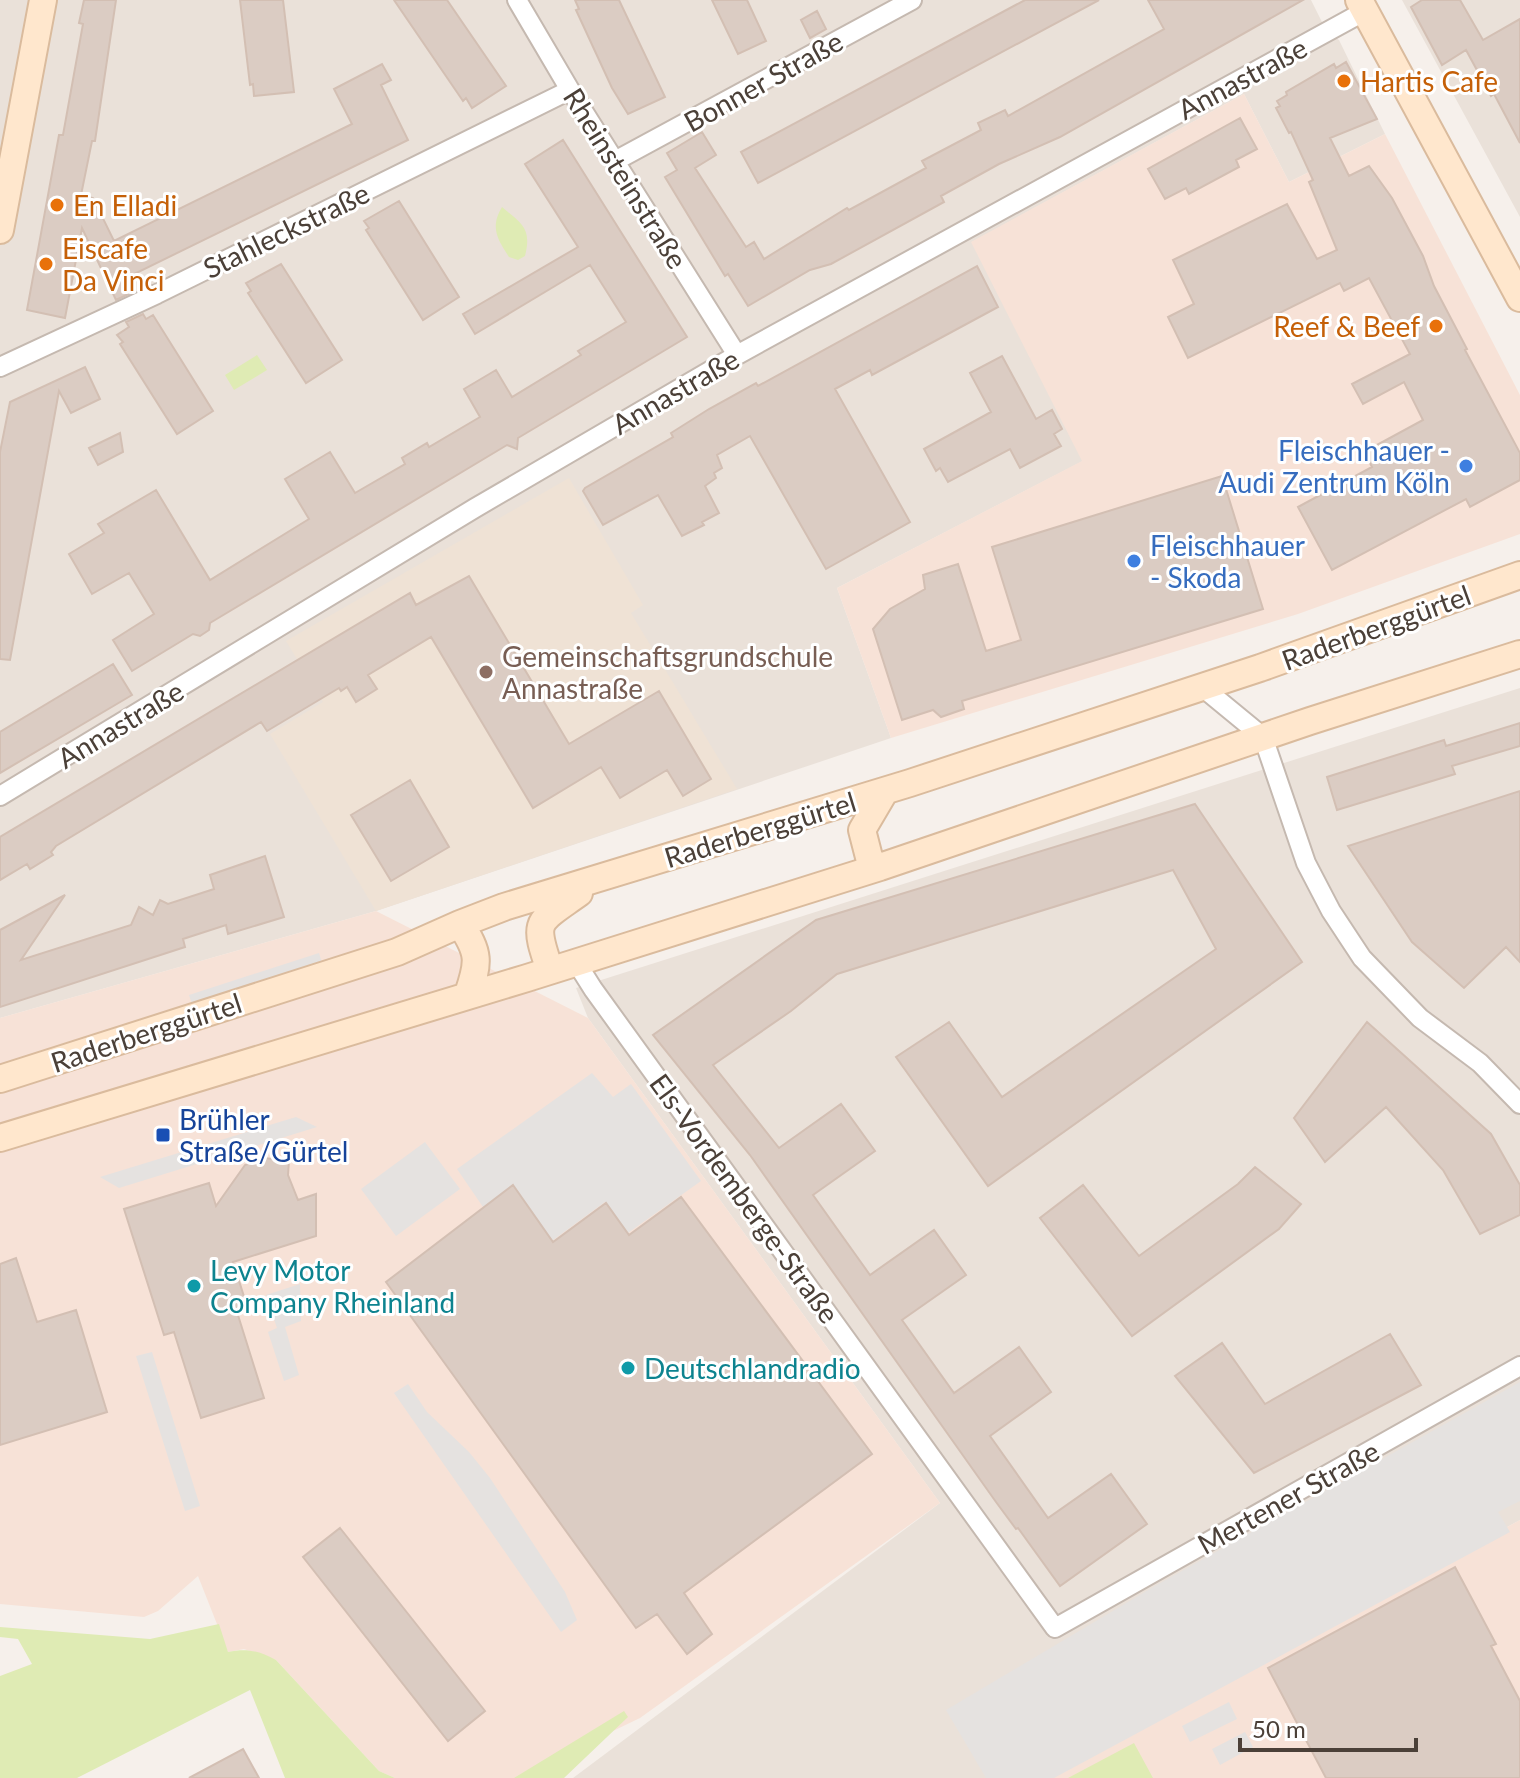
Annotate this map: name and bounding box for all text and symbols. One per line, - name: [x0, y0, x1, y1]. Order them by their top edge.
- street label: Bonner Straße: [678, 23, 848, 139]
- street label: Annastraße: [1172, 30, 1312, 126]
- place label: Hartis Cafe: [1360, 64, 1498, 98]
- marker: Hartis Cafe: [1335, 72, 1353, 90]
- street label: Rheinsteinstraße: [557, 81, 695, 275]
- street label: Stahleckstraße: [198, 175, 374, 285]
- place label: En Elladi: [73, 188, 177, 222]
- marker: En Elladi: [48, 196, 66, 214]
- place label: Eiscafe Da Vinci: [62, 231, 164, 297]
- marker: Eiscafe Da Vinci: [37, 255, 55, 273]
- place label: Reef & Beef: [1273, 309, 1420, 343]
- marker: Reef & Beef: [1427, 317, 1445, 335]
- street label: Annastraße: [605, 341, 745, 441]
- place label: Fleischhauer - Audi Zentrum Köln: [1218, 433, 1450, 499]
- marker: Fleischhauer - Audi Zentrum Köln: [1457, 457, 1475, 475]
- place label: Fleischhauer - Skoda: [1150, 528, 1305, 594]
- marker: Fleischhauer - Skoda: [1125, 552, 1143, 570]
- street label: Raderberggürtel: [1277, 577, 1475, 677]
- place label: Gemeinschaftsgrundschule Annastraße: [502, 639, 833, 705]
- marker: Gemeinschaftsgrundschule Annastraße: [477, 663, 495, 681]
- street label: Annastraße: [51, 673, 189, 775]
- street label: Raderberggürtel: [660, 784, 860, 874]
- street label: Raderberggürtel: [46, 985, 246, 1079]
- street label: Els-Vordemberge-Straße: [643, 1067, 847, 1329]
- place label: Brühler Straße/Gürtel: [179, 1102, 348, 1168]
- marker: Brühler Straße/Gürtel: [154, 1126, 172, 1144]
- place label: Levy Motor Company Rheinland: [210, 1253, 455, 1319]
- marker: Levy Motor Company Rheinland: [185, 1277, 203, 1295]
- place label: Deutschlandradio: [644, 1351, 861, 1385]
- marker: Deutschlandradio: [619, 1359, 637, 1377]
- street label: Mertener Straße: [1191, 1433, 1385, 1561]
- scale bar: [1240, 1702, 1416, 1752]
- text: 50 m: [1252, 1714, 1306, 1743]

